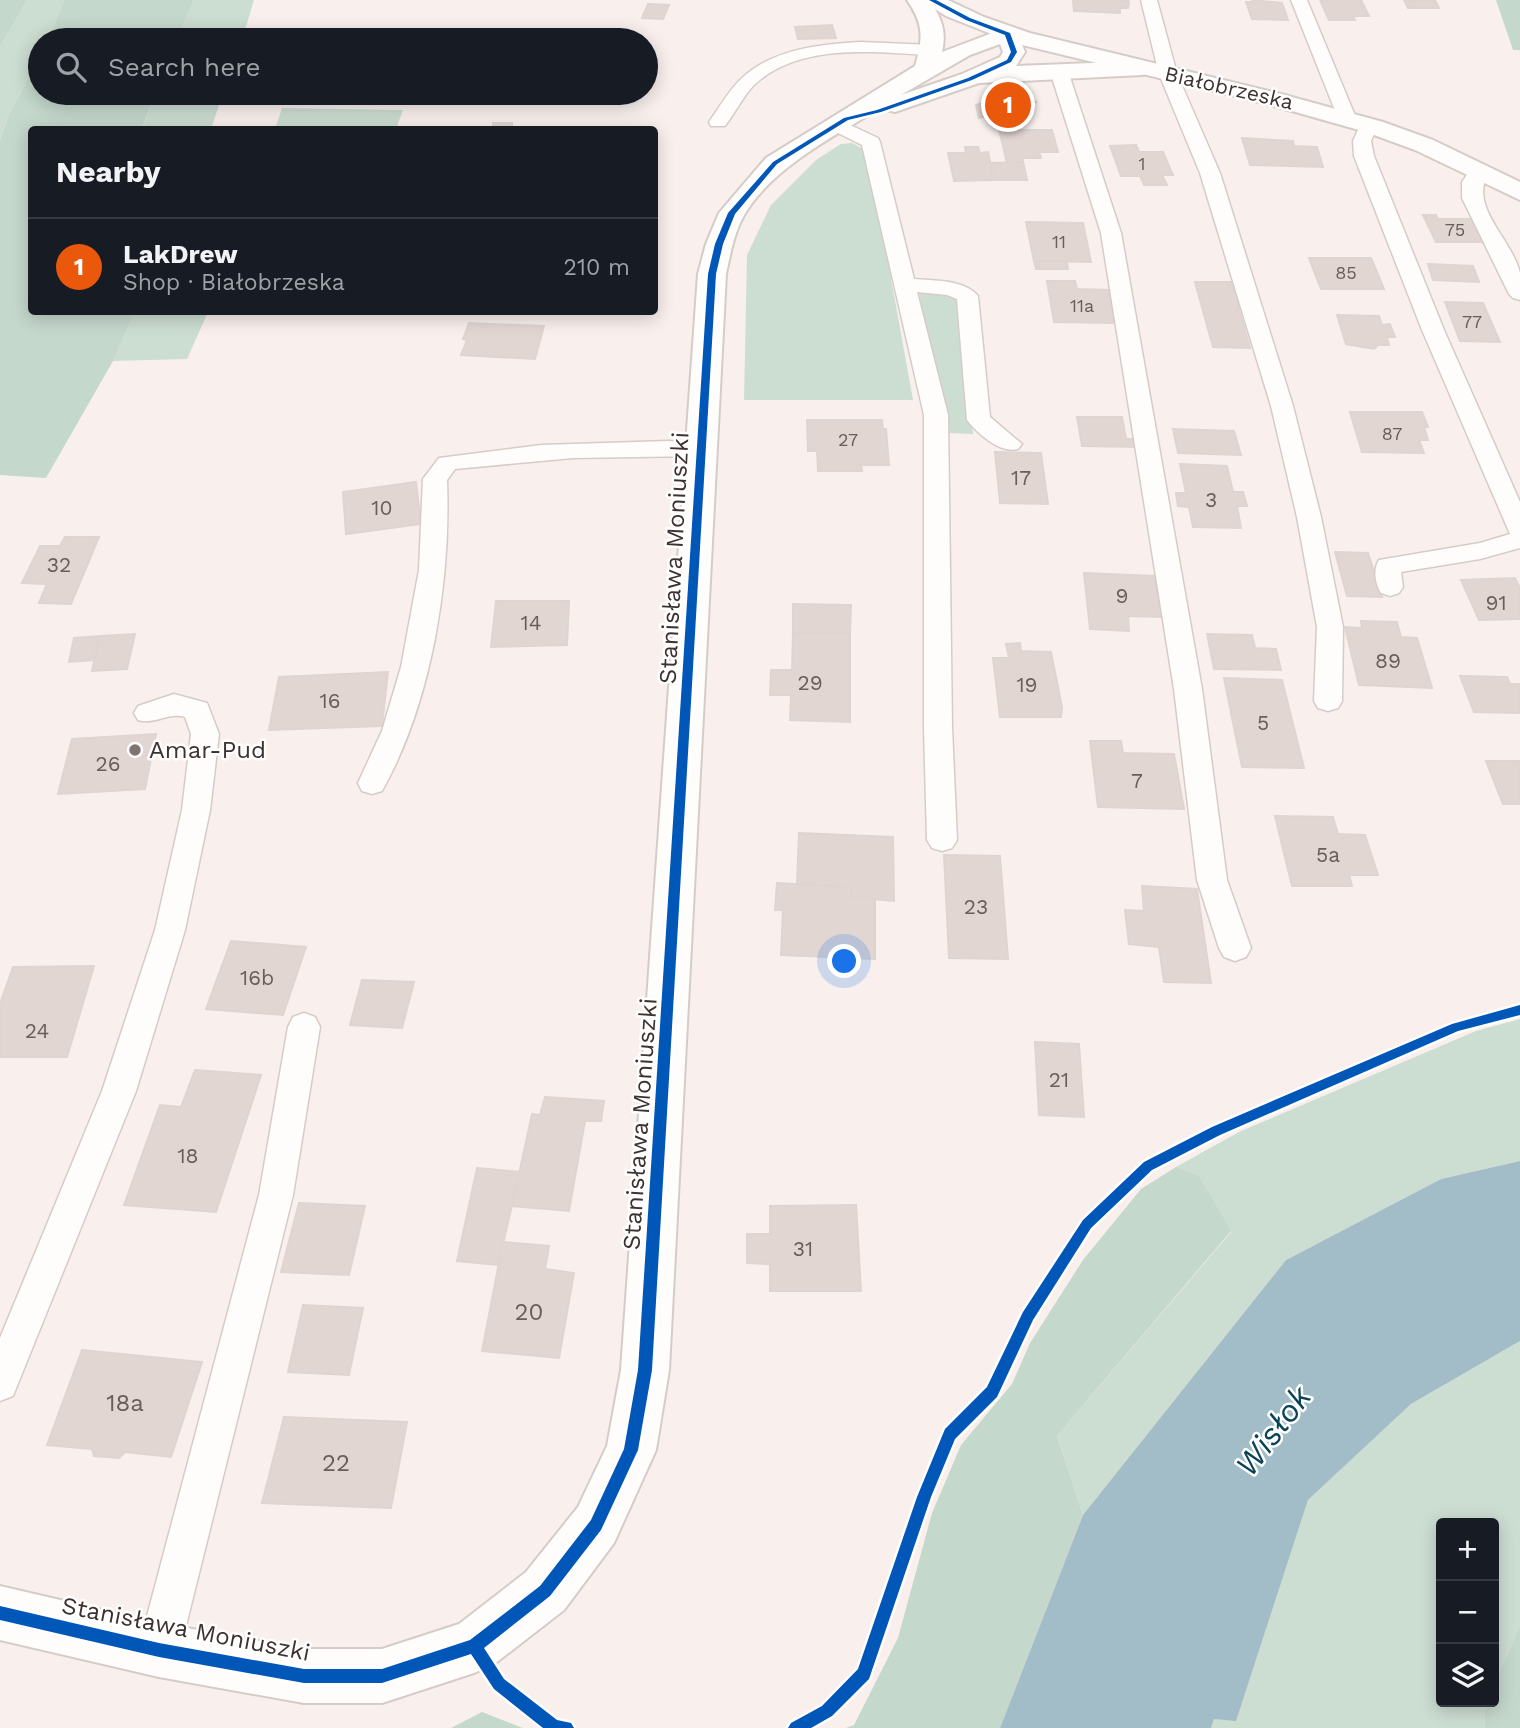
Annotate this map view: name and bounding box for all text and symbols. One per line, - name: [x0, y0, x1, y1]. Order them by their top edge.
- search box: [28, 28, 658, 105]
- icon: search: [52, 48, 90, 86]
- text: Search here: [108, 52, 260, 82]
- street label: Białobrzeska: [1162, 61, 1296, 114]
- pin: 1: [985, 79, 1031, 131]
- house number: 1: [1138, 153, 1146, 174]
- text: Nearby: [56, 154, 161, 189]
- house number: 75: [1445, 219, 1465, 240]
- house number: 11: [1052, 231, 1066, 252]
- text: LakDrew: [123, 239, 238, 269]
- text: 1: [74, 254, 84, 281]
- text: 210 m: [564, 254, 630, 281]
- house number: 85: [1335, 262, 1357, 283]
- text: Shop · Białobrzeska: [123, 269, 345, 296]
- house number: 11a: [1070, 295, 1094, 316]
- house number: 77: [1462, 311, 1482, 332]
- house number: 87: [1382, 423, 1402, 444]
- house number: 27: [838, 429, 858, 450]
- street label: Stanisława Moniuszki: [653, 431, 695, 685]
- house number: 17: [1011, 465, 1031, 490]
- house number: 3: [1205, 487, 1217, 512]
- house number: 10: [371, 495, 393, 520]
- house number: 32: [47, 552, 71, 577]
- house number: 9: [1116, 583, 1128, 608]
- house number: 91: [1485, 590, 1507, 615]
- house number: 14: [520, 610, 542, 635]
- house number: 89: [1375, 648, 1401, 673]
- house number: 29: [797, 670, 823, 695]
- house number: 19: [1016, 672, 1038, 697]
- house number: 16: [320, 688, 340, 713]
- house number: 5: [1257, 710, 1269, 735]
- place label: Amar-Pud: [149, 736, 266, 764]
- marker: Amar-Pud: [127, 742, 143, 758]
- house number: 26: [95, 751, 121, 776]
- house number: 7: [1131, 768, 1143, 793]
- house number: 5a: [1316, 842, 1340, 867]
- house number: 23: [964, 894, 988, 919]
- your location: [827, 944, 861, 978]
- house number: 16b: [240, 965, 274, 990]
- street label: Stanisława Moniuszki: [617, 997, 663, 1251]
- house number: 24: [25, 1018, 49, 1043]
- house number: 21: [1049, 1067, 1069, 1092]
- house number: 18: [177, 1143, 199, 1168]
- house number: 31: [793, 1236, 813, 1261]
- house number: 20: [515, 1298, 543, 1326]
- water label: Wisłok: [1227, 1377, 1320, 1483]
- house number: 18a: [106, 1389, 144, 1417]
- house number: 22: [322, 1449, 350, 1477]
- map controls: [1436, 1518, 1499, 1707]
- button: +: [1436, 1518, 1499, 1581]
- button: −: [1436, 1581, 1499, 1644]
- street label: Stanisława Moniuszki: [59, 1591, 313, 1667]
- button: layers: [1436, 1644, 1499, 1707]

